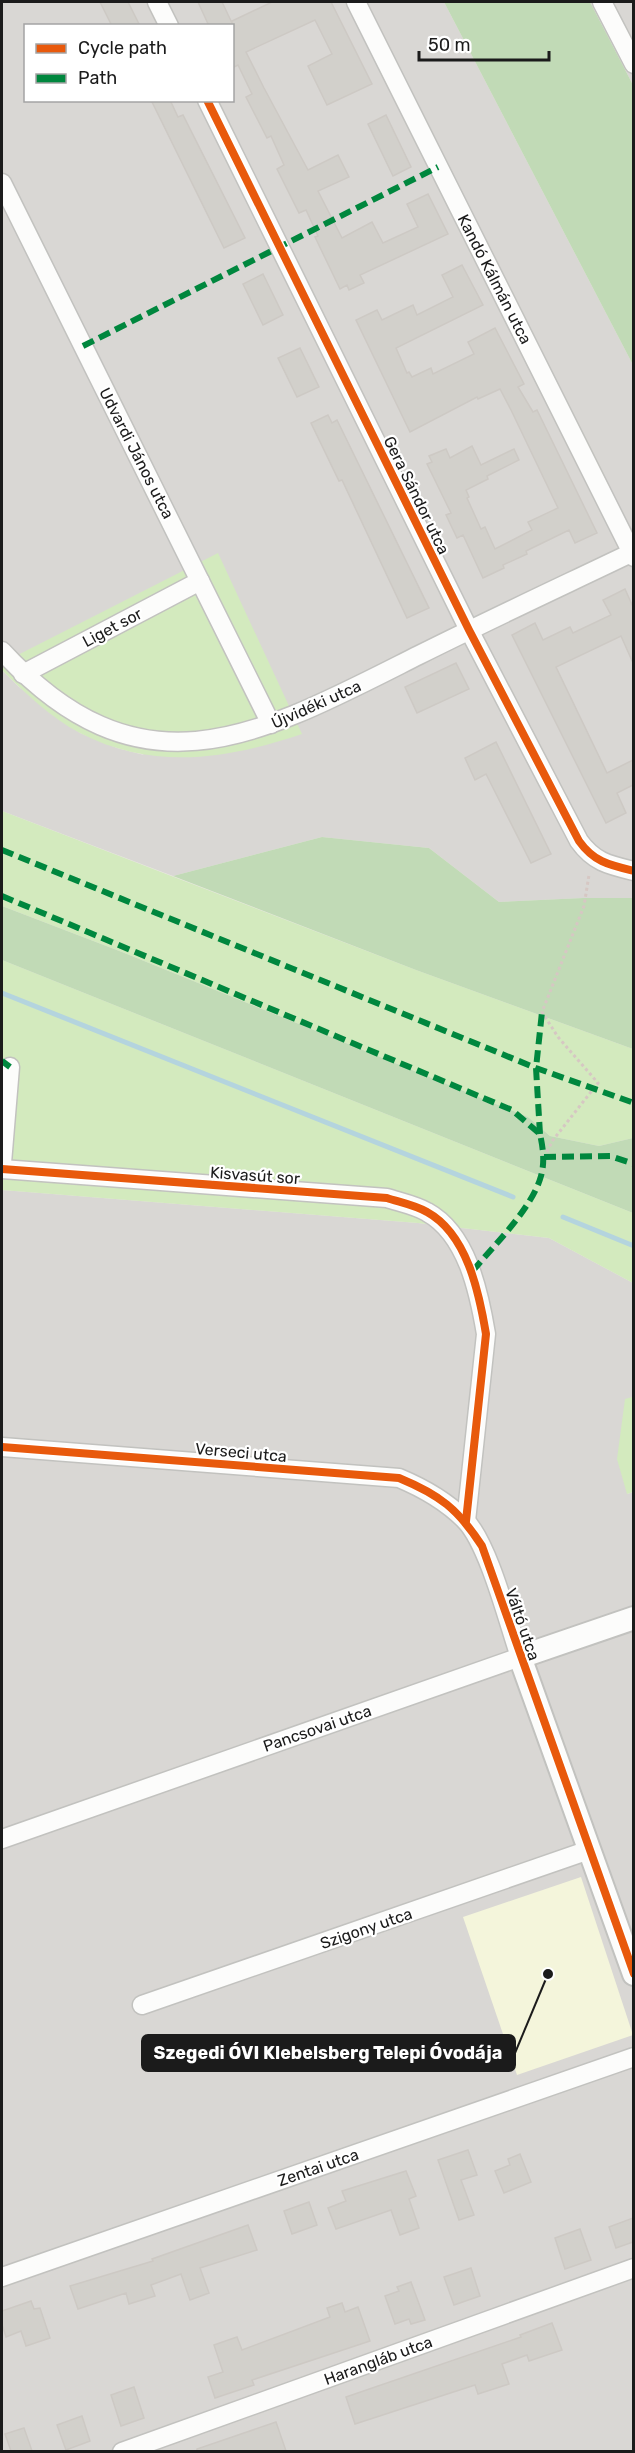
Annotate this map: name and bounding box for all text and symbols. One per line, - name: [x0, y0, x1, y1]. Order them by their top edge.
- legend: [24, 24, 234, 102]
- scale bar: [419, 24, 550, 62]
- text: 50 m: [428, 34, 471, 56]
- text: Cycle path: [78, 37, 167, 59]
- text: Path: [78, 67, 117, 89]
- street label: Kandó Kálmán utca: [454, 211, 536, 347]
- street label: Udvardi János utca: [95, 384, 178, 522]
- street label: Gera Sándor utca: [380, 433, 453, 557]
- street label: Liget sor: [79, 604, 145, 651]
- street label: Újvidéki utca: [268, 675, 364, 733]
- street label: Kisvasút sor: [209, 1163, 301, 1188]
- street label: Verseci utca: [194, 1439, 288, 1466]
- street label: Váltó utca: [501, 1586, 544, 1663]
- street label: Pancsovai utca: [261, 1701, 374, 1756]
- street label: Szigony utca: [318, 1904, 415, 1953]
- callout: Szegedi ÓVI Klebelsberg Telepi Óvodája: [142, 2035, 515, 2071]
- text: Szegedi ÓVI Klebelsberg Telepi Óvodája: [154, 2042, 502, 2064]
- street label: Zentai utca: [275, 2145, 361, 2190]
- street label: Harangláb utca: [321, 2332, 435, 2389]

